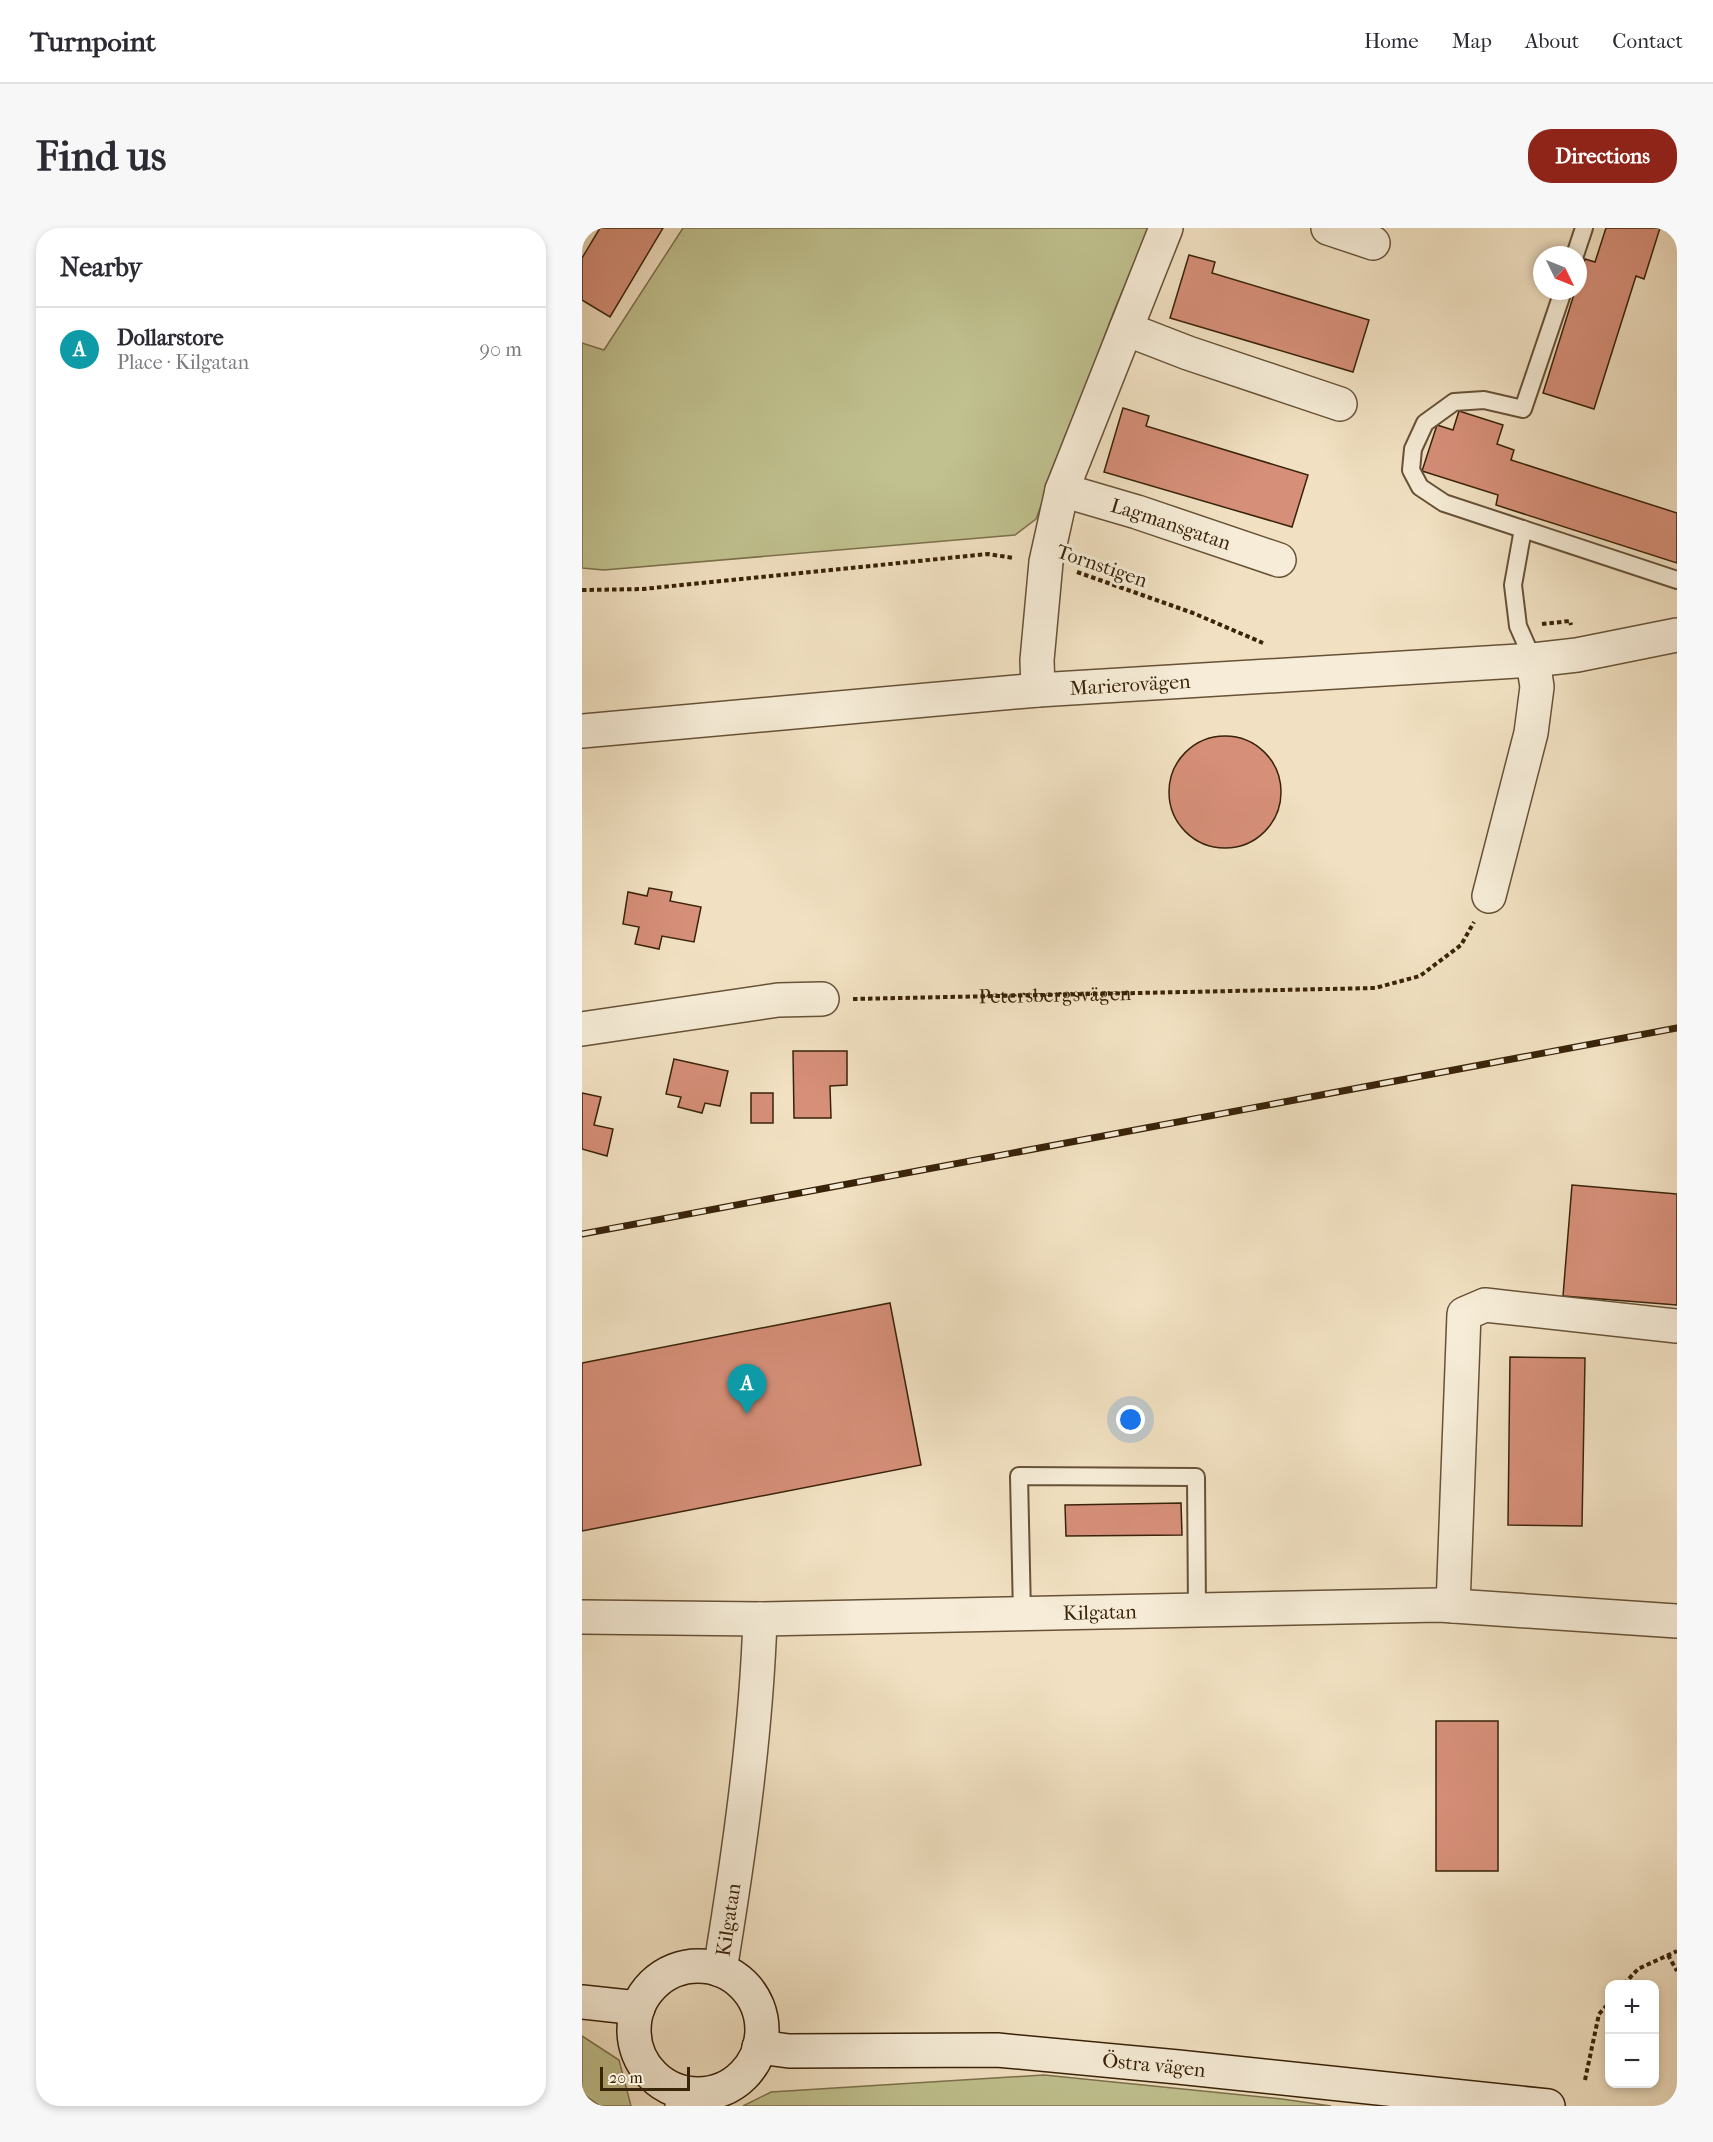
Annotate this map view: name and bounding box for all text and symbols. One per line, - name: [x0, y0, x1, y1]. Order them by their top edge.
- text: Turnpoint: [30, 25, 156, 58]
- text: Home: [1364, 29, 1419, 53]
- text: Map: [1452, 29, 1492, 53]
- text: About: [1525, 29, 1579, 53]
- text: Contact: [1612, 29, 1683, 53]
- button: Directions: [1528, 129, 1677, 183]
- text: Find us: [36, 132, 166, 181]
- north arrow: [1533, 246, 1587, 300]
- text: Nearby: [60, 252, 142, 283]
- text: Dollarstore: [117, 325, 224, 351]
- text: A: [73, 338, 86, 361]
- text: 90 m: [480, 338, 522, 361]
- text: Place · Kilgatan: [117, 351, 249, 374]
- street label: Lagmansgatan: [1108, 493, 1234, 555]
- street label: Tornstigen: [1054, 540, 1151, 592]
- street label: Marierovägen: [1069, 669, 1192, 700]
- street label: Petersbergsvägen: [978, 982, 1132, 1008]
- pin: A: [728, 1364, 766, 1414]
- your location: [1116, 1405, 1145, 1434]
- street label: Kilgatan: [1063, 1600, 1137, 1624]
- street label: Kilgatan: [711, 1881, 745, 1958]
- map controls: [1605, 1980, 1659, 2088]
- button: +: [1605, 1980, 1659, 2034]
- button: −: [1605, 2034, 1659, 2088]
- street label: Östra vägen: [1101, 2047, 1207, 2081]
- scale bar: [600, 2064, 690, 2092]
- text: 20 m: [609, 2068, 643, 2087]

